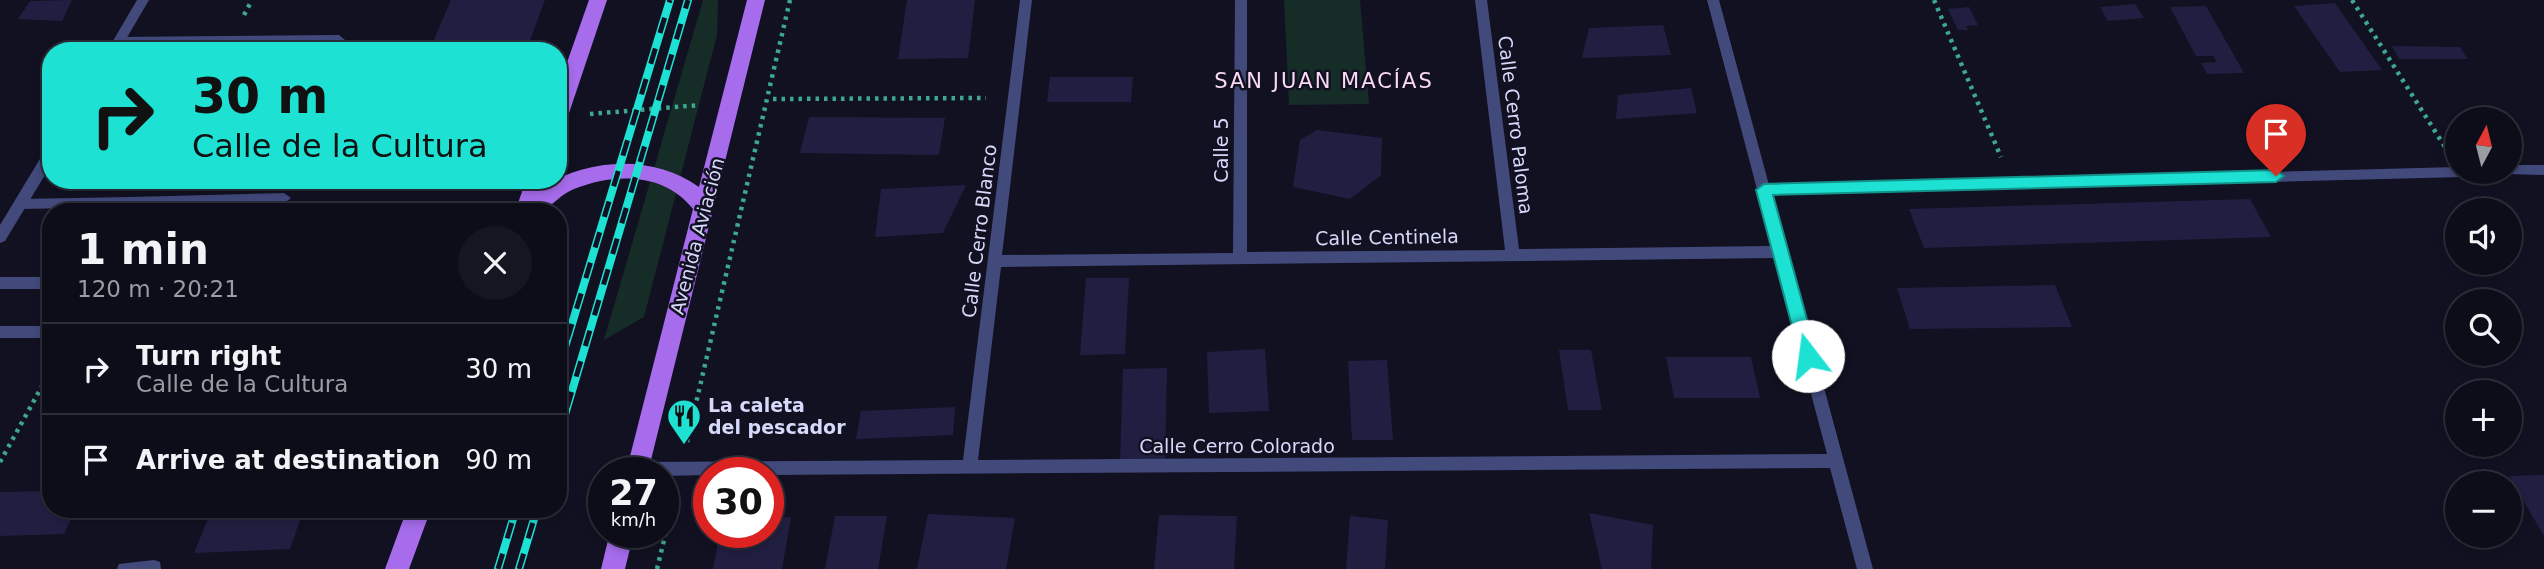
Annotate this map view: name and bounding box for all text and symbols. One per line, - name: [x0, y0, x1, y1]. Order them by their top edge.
- street label: Calle Cerro Paloma: [1494, 34, 1538, 216]
- text: 30 m: [192, 68, 328, 125]
- district label: SAN JUAN MACÍAS: [1214, 68, 1434, 93]
- icon: right: [77, 70, 168, 161]
- pin: [2246, 104, 2306, 176]
- north arrow: [2445, 107, 2522, 184]
- map controls: [2445, 107, 2522, 548]
- icon: arrive: [2257, 115, 2295, 153]
- street label: Calle 5: [1210, 117, 1232, 183]
- text: Calle de la Cultura: [192, 127, 488, 165]
- street label: Calle Cerro Blanco: [957, 143, 1001, 319]
- street label: Avenida Aviación: [665, 155, 729, 317]
- button: sound: [2445, 198, 2522, 275]
- text: 1 min: [77, 225, 209, 274]
- street label: Calle Centinela: [1315, 225, 1459, 249]
- button: close: [458, 226, 532, 300]
- text: 120 m · 20:21: [77, 276, 239, 302]
- button: search: [2445, 289, 2522, 366]
- position arrow: [1771, 319, 1845, 393]
- text: Turn right: [136, 341, 281, 371]
- icon: right: [77, 350, 115, 388]
- text: 30 m: [465, 354, 532, 384]
- text: Calle de la Cultura: [136, 371, 348, 397]
- button: +: [2445, 380, 2522, 457]
- place label: La caleta del pescador: [708, 394, 846, 438]
- restaurant icon: La caleta del pescador: [665, 397, 703, 446]
- street label: Calle Cerro Colorado: [1139, 435, 1335, 457]
- icon: arrive: [77, 441, 115, 479]
- text: Arrive at destination: [136, 445, 440, 475]
- text: 90 m: [465, 445, 532, 475]
- speed limit sign: 30: [693, 457, 784, 548]
- button: −: [2445, 471, 2522, 548]
- text: 27: [609, 473, 658, 513]
- text: km/h: [611, 509, 656, 530]

